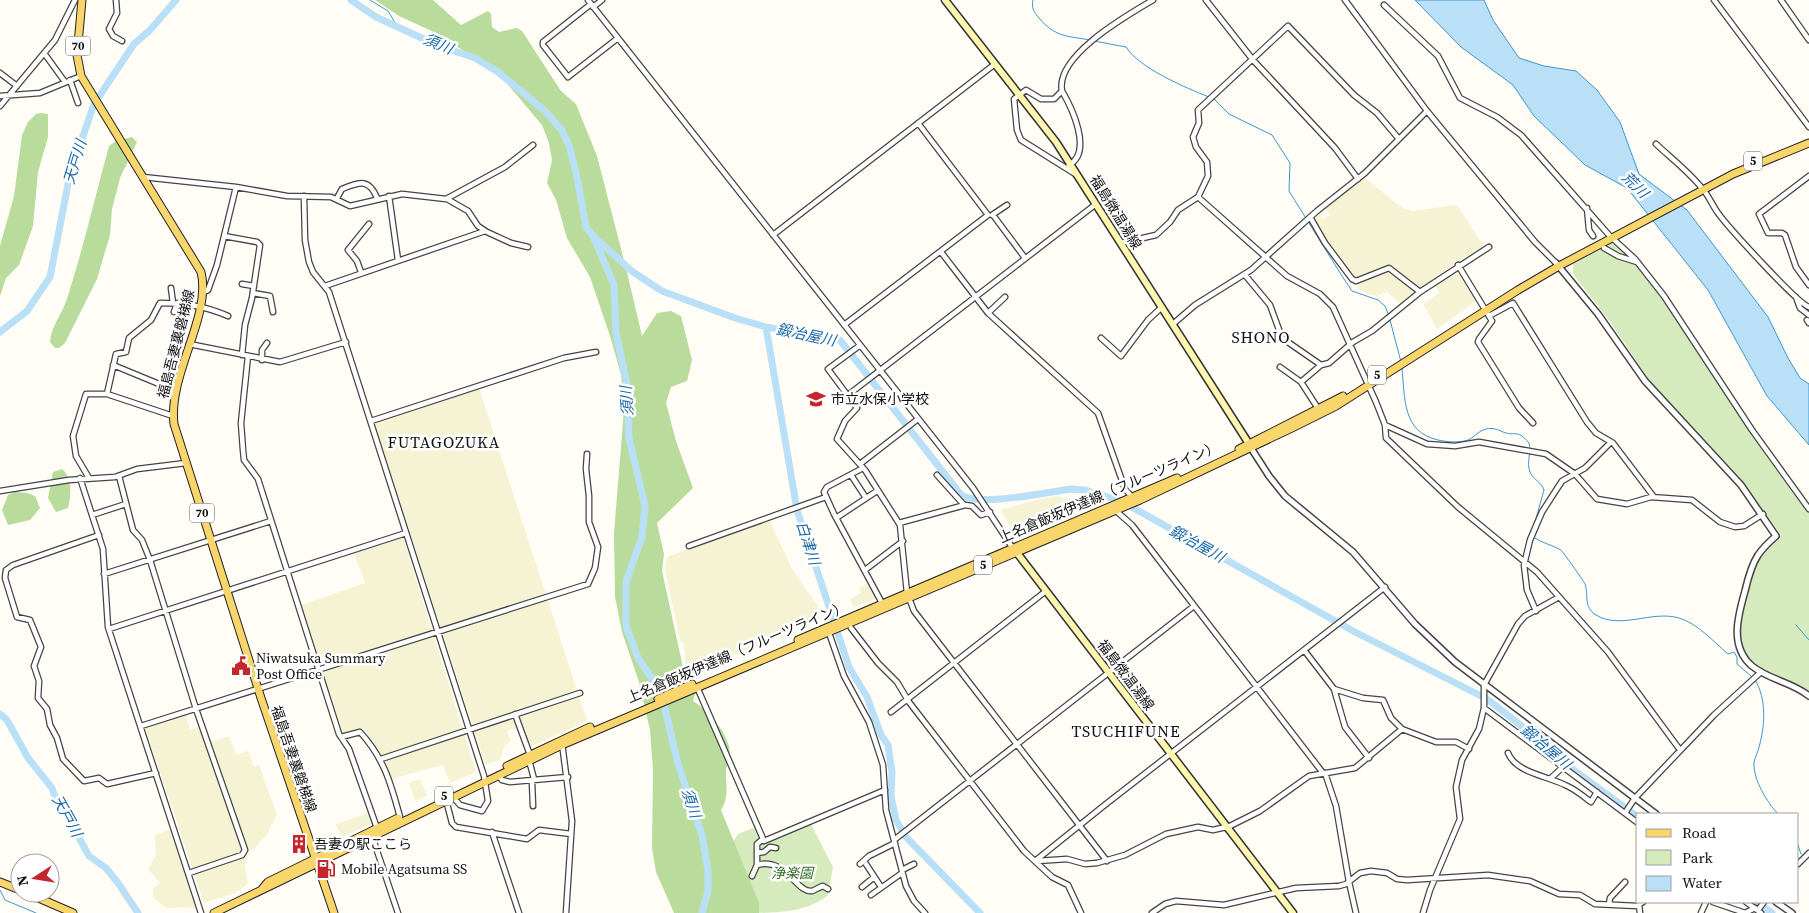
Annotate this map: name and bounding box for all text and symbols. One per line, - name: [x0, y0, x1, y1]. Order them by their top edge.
- water label: 須川: [420, 28, 458, 60]
- road number: 70: [66, 36, 90, 56]
- water label: 天戸川: [58, 135, 92, 186]
- road number: 5: [1744, 152, 1762, 170]
- water label: 荒川: [1617, 167, 1655, 204]
- street label: 福島微温湯線: [1085, 171, 1147, 253]
- street label: 福島吾妻裏磐梯線: [153, 287, 199, 401]
- water label: 鍛冶屋川: [775, 318, 840, 351]
- district label: SHONO: [1231, 326, 1291, 348]
- road number: 5: [1368, 366, 1386, 384]
- water label: 須川: [615, 383, 638, 417]
- school or university icon: 市立水保小学校: [805, 388, 827, 410]
- place label: 市立水保小学校: [831, 389, 929, 409]
- district label: FUTAGOZUKA: [388, 431, 500, 453]
- street label: 上名倉飯坂伊達線（フルーツライン）: [996, 436, 1222, 548]
- road number: 70: [190, 503, 214, 522]
- water label: 白津川: [792, 518, 826, 569]
- water label: 鍛冶屋川: [1166, 520, 1230, 568]
- road number: 5: [974, 556, 992, 574]
- street label: 上名倉飯坂伊達線（フルーツライン）: [624, 596, 850, 708]
- street label: 福島微温湯線: [1093, 635, 1159, 715]
- place label: Niwatsuka Summary Post Office: [256, 648, 386, 684]
- public building icon: Niwatsuka Summary Post Office: [230, 655, 252, 677]
- street label: 福島吾妻裏磐梯線: [266, 703, 322, 815]
- water label: 鍛冶屋川: [1517, 719, 1578, 775]
- district label: TSUCHIFUNE: [1071, 720, 1181, 742]
- water label: 須川: [677, 785, 707, 822]
- road number: 5: [435, 786, 453, 806]
- water label: 天戸川: [47, 791, 88, 842]
- legend: [1636, 813, 1799, 903]
- text: Road: [1682, 822, 1716, 843]
- building icon: 吾妻の駅ここら: [288, 833, 310, 855]
- place label: 吾妻の駅ここら: [314, 834, 412, 854]
- text: Park: [1682, 847, 1714, 868]
- north arrow: [10, 853, 60, 903]
- fuel station icon: Mobile Agatsuma SS: [315, 858, 337, 880]
- place label: Mobile Agatsuma SS: [341, 859, 467, 879]
- park label: 浄楽園: [771, 863, 815, 883]
- text: Water: [1682, 872, 1723, 893]
- text: N: [11, 874, 33, 888]

